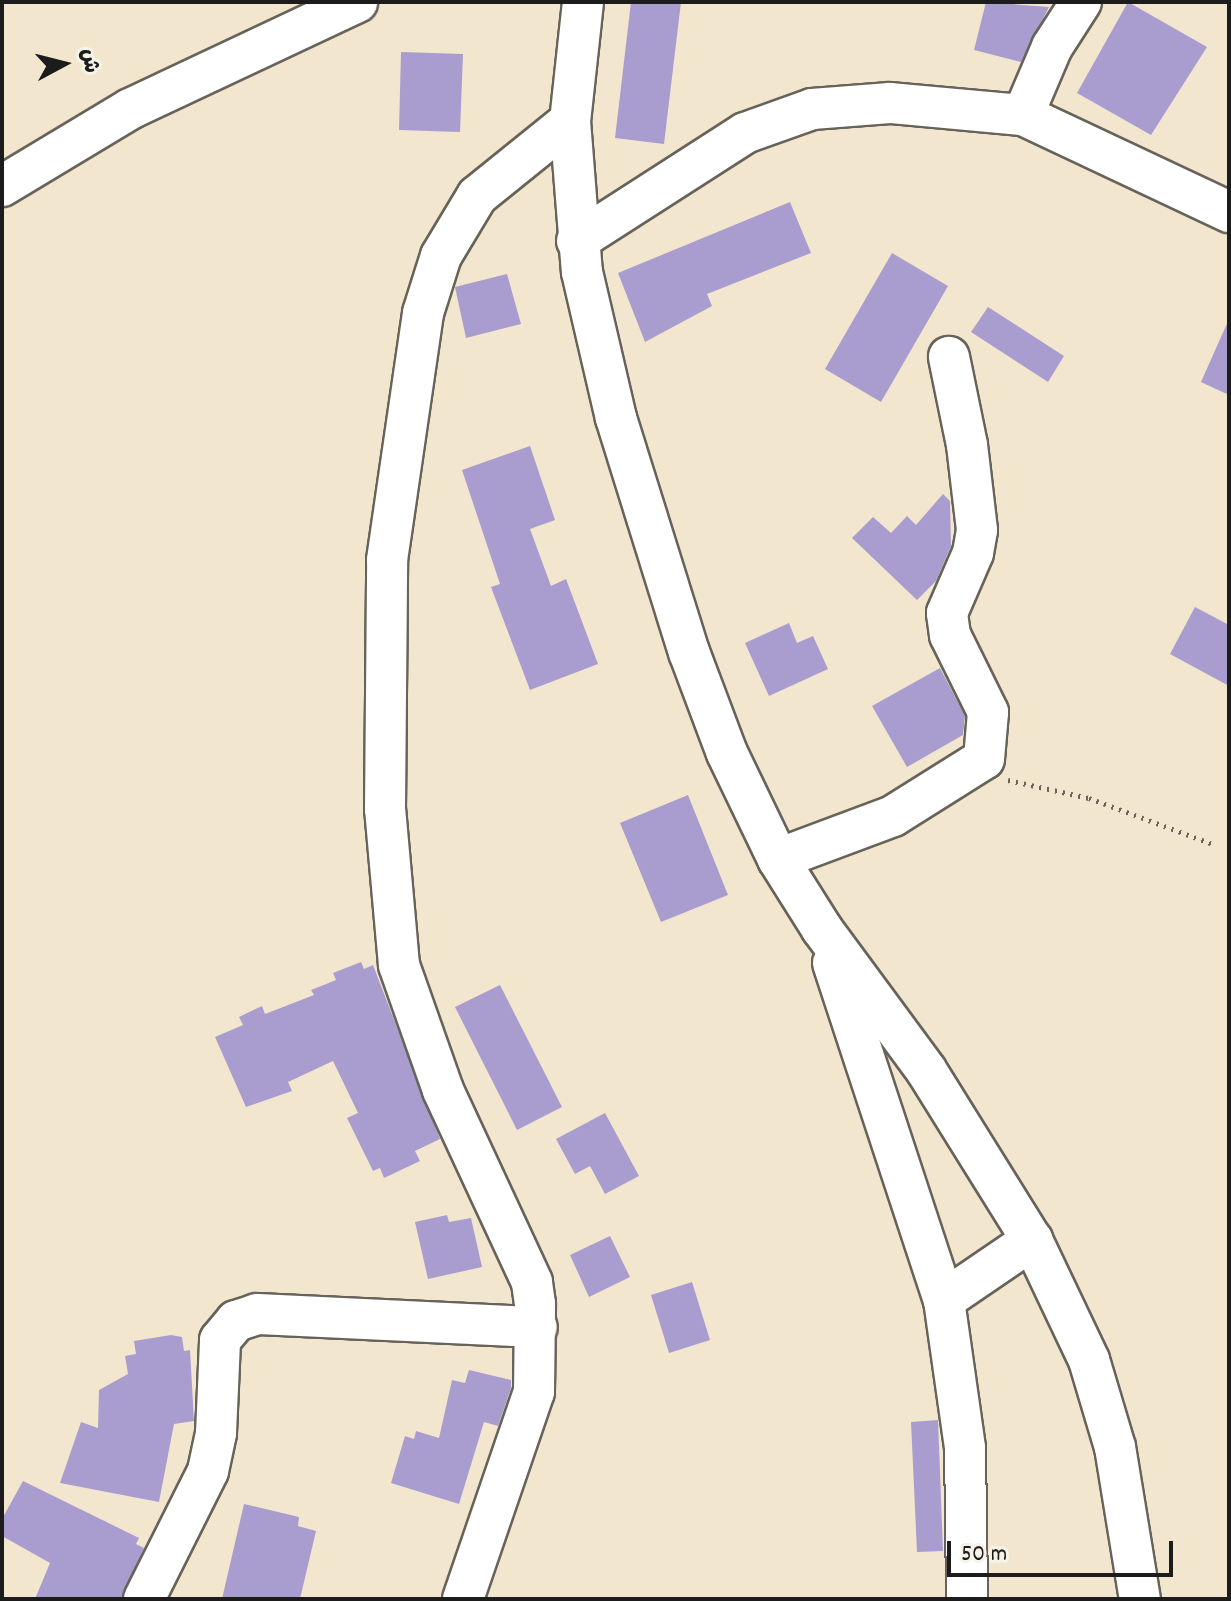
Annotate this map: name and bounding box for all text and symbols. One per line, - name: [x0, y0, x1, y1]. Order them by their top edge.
- north arrow: [24, 24, 104, 104]
- text: ش: [71, 47, 105, 75]
- scale bar: [951, 1525, 1177, 1575]
- text: 50 m: [961, 1538, 1007, 1572]

